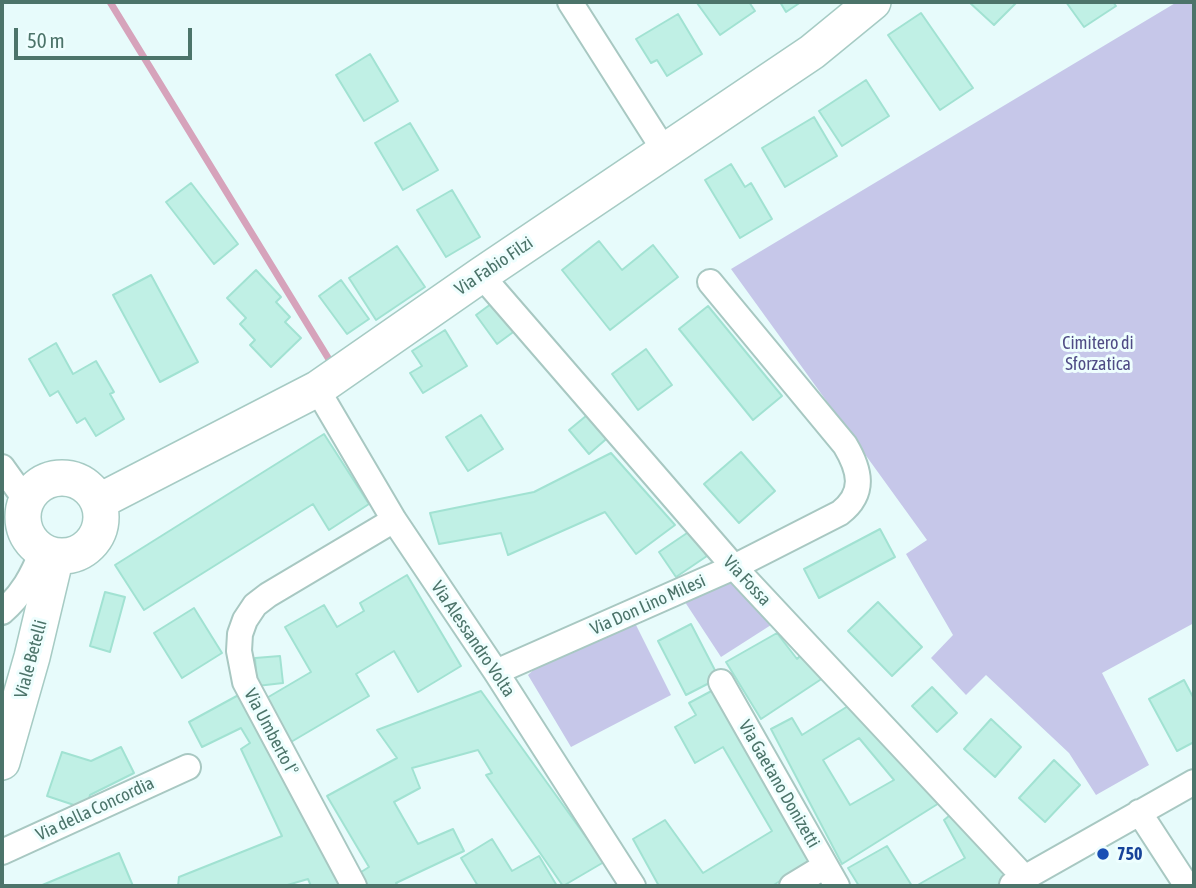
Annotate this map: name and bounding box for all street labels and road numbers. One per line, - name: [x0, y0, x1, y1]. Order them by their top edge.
- street label: Via Fabio Filzi: [451, 232, 537, 300]
- street label: Via Fossa: [719, 552, 775, 610]
- street label: Via Don Lino Milesi: [587, 570, 709, 640]
- street label: Via Alessandro Volta: [426, 577, 520, 701]
- street label: Viale Betelli: [10, 618, 52, 700]
- street label: Via Umberto I°: [239, 685, 303, 779]
- street label: Via Gaetano Donizetti: [734, 716, 824, 852]
- street label: Via della Concordia: [33, 772, 157, 846]

